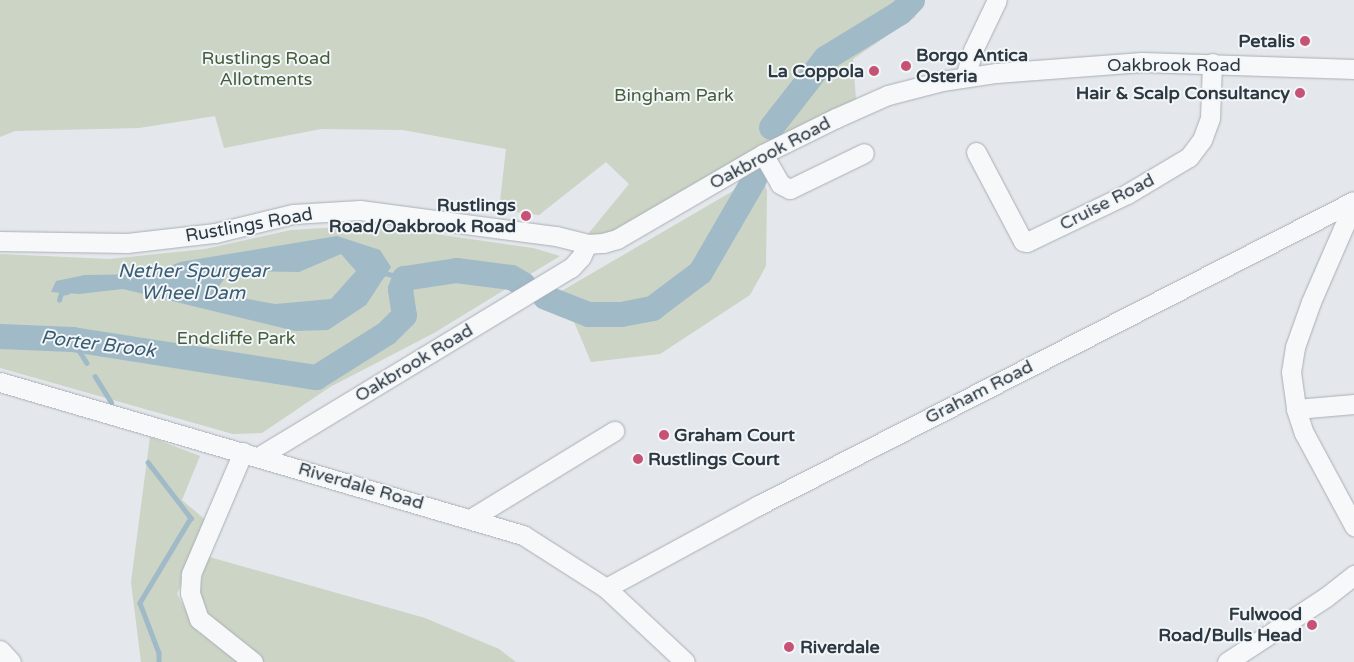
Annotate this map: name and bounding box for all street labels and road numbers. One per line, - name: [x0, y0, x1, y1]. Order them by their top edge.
- street label: Oakbrook Road: [1107, 54, 1241, 76]
- street label: Oakbrook Road: [706, 112, 834, 194]
- street label: Cruise Road: [1056, 169, 1158, 235]
- street label: Rustlings Road: [184, 203, 314, 247]
- street label: Oakbrook Road: [351, 319, 477, 407]
- street label: Graham Road: [921, 356, 1037, 428]
- street label: Riverdale Road: [296, 458, 426, 514]

